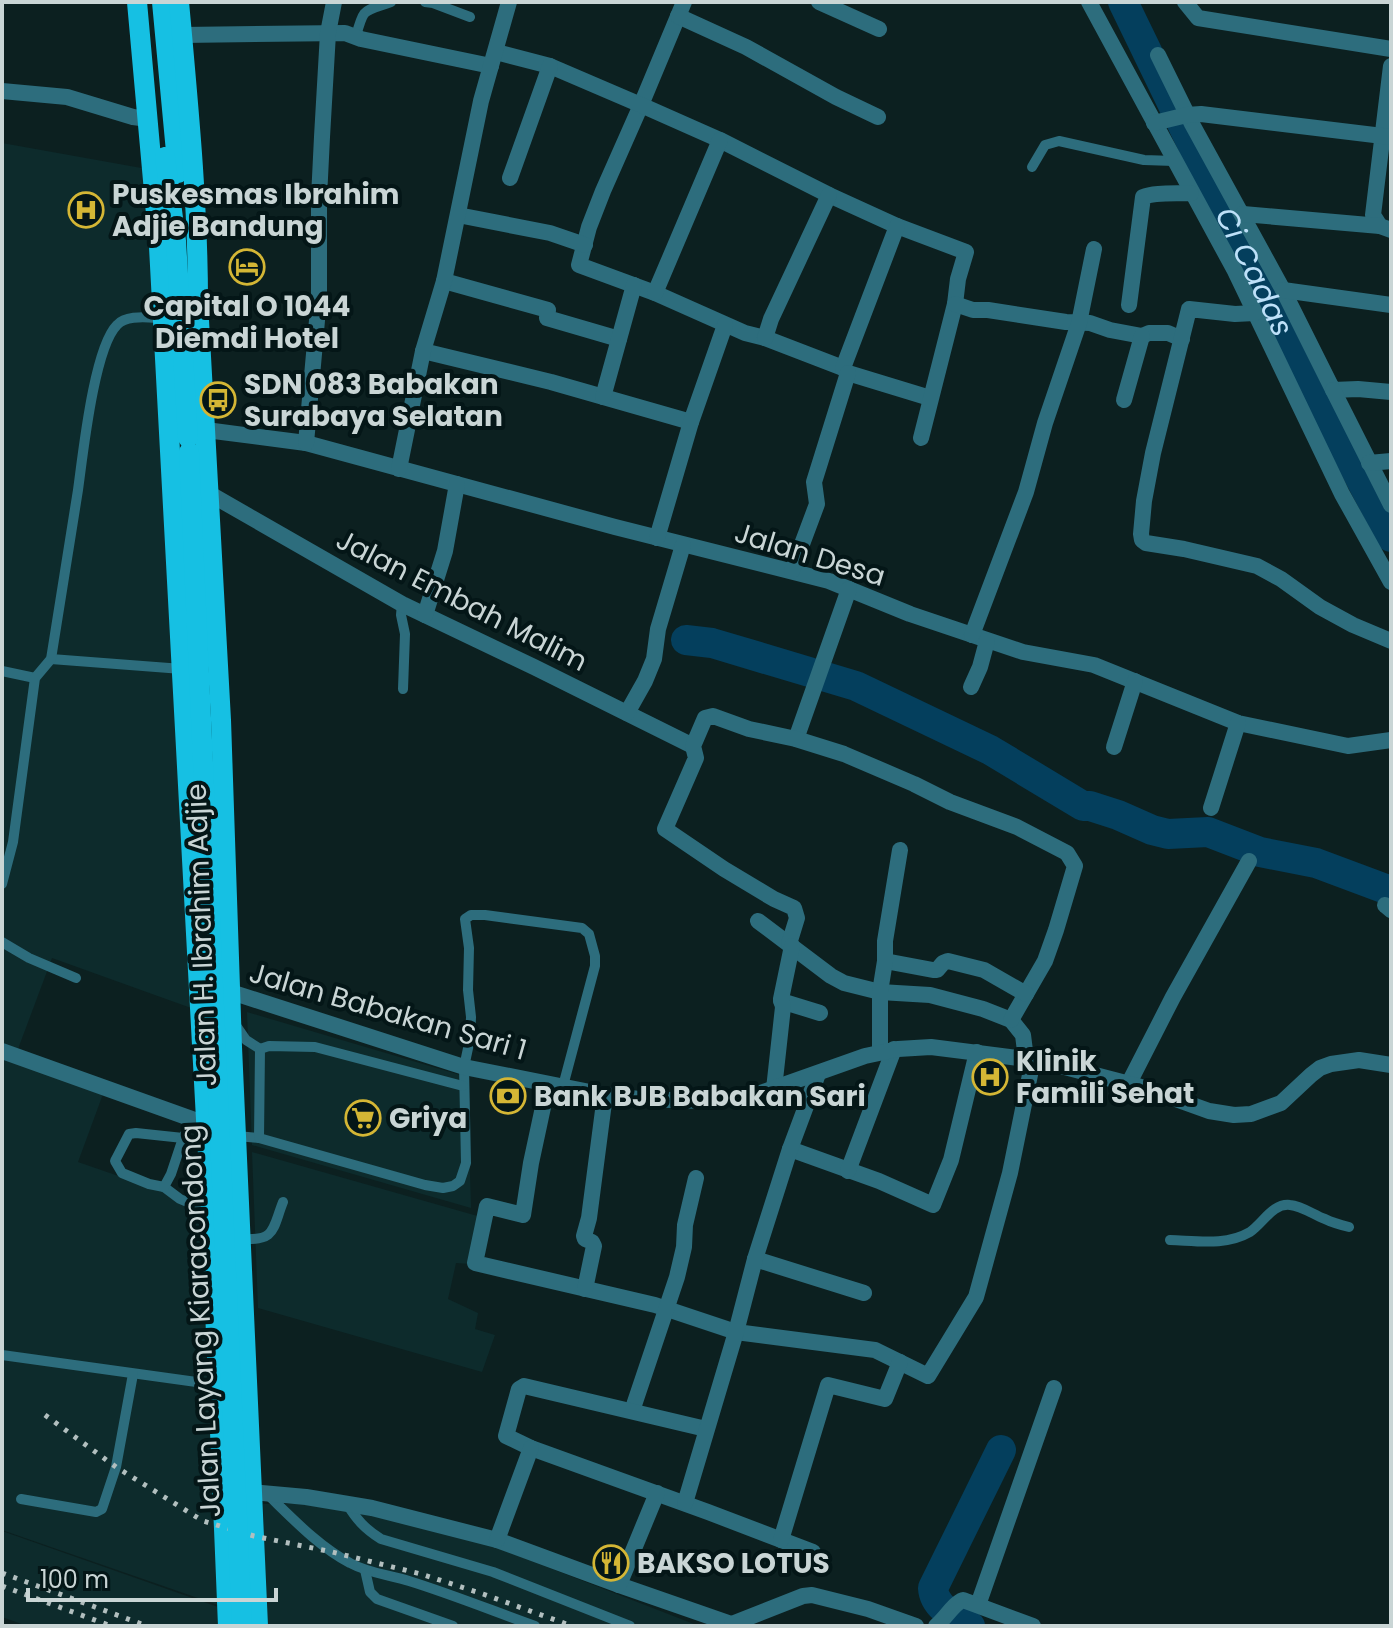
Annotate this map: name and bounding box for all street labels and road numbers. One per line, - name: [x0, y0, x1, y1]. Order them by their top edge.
- street label: Jalan Desa: [730, 513, 890, 596]
- street label: Jalan Embah Malim: [329, 520, 594, 681]
- street label: Jalan H. Ibrahim Adjie: [177, 783, 226, 1087]
- street label: Jalan Babakan Sari 1: [245, 953, 531, 1070]
- street label: Jalan Layang Kiaracondong: [171, 1123, 230, 1518]

